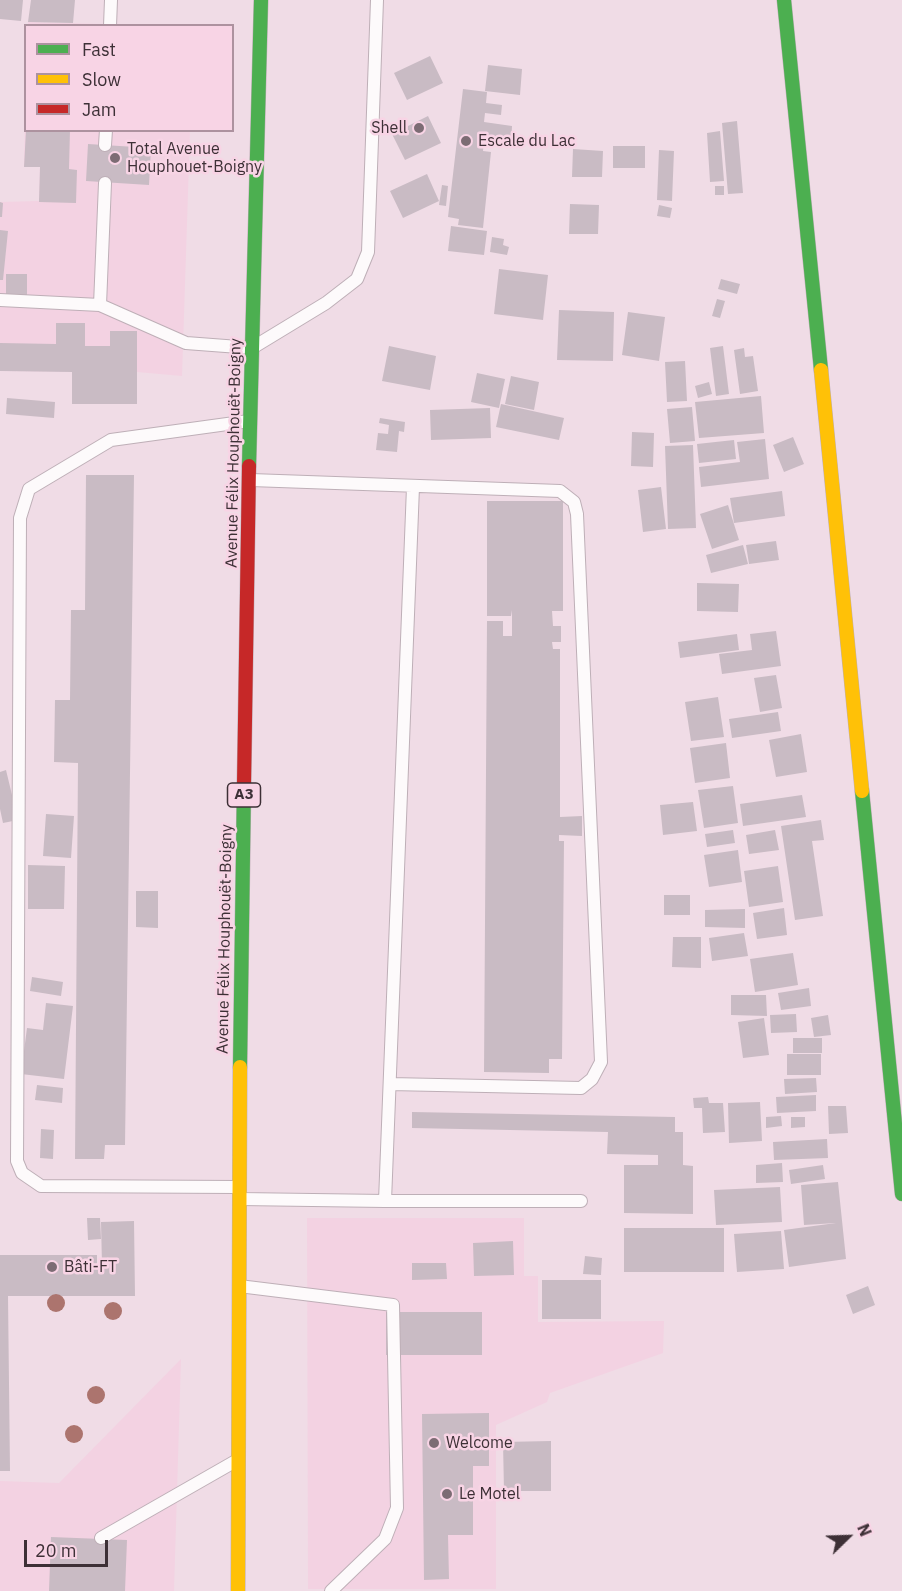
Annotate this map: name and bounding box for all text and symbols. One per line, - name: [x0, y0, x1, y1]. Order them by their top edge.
- legend: [24, 24, 234, 132]
- text: Fast: [82, 38, 116, 61]
- text: Slow: [82, 68, 121, 91]
- text: Jam: [82, 98, 117, 121]
- place label: Shell: [371, 118, 407, 138]
- marker: Shell: [412, 121, 426, 135]
- place label: Escale du Lac: [478, 131, 575, 151]
- marker: Escale du Lac: [459, 134, 473, 148]
- place label: Total Avenue Houphouet-Boigny: [127, 139, 262, 177]
- marker: Total Avenue Houphouet-Boigny: [108, 151, 122, 165]
- street label: Avenue Félix Houphouët-Boigny: [222, 338, 246, 568]
- road number: A3: [228, 783, 260, 807]
- street label: Avenue Félix Houphouët-Boigny: [213, 824, 237, 1054]
- place label: Bâti-FT: [64, 1257, 117, 1277]
- marker: Bâti-FT: [45, 1260, 59, 1274]
- place label: Welcome: [446, 1433, 513, 1453]
- marker: Welcome: [427, 1436, 441, 1450]
- place label: Le Motel: [459, 1484, 520, 1504]
- marker: Le Motel: [440, 1487, 454, 1501]
- north arrow: [818, 1507, 878, 1567]
- text: N: [853, 1521, 876, 1539]
- scale bar: [27, 1528, 111, 1566]
- text: 20 m: [35, 1539, 77, 1562]

